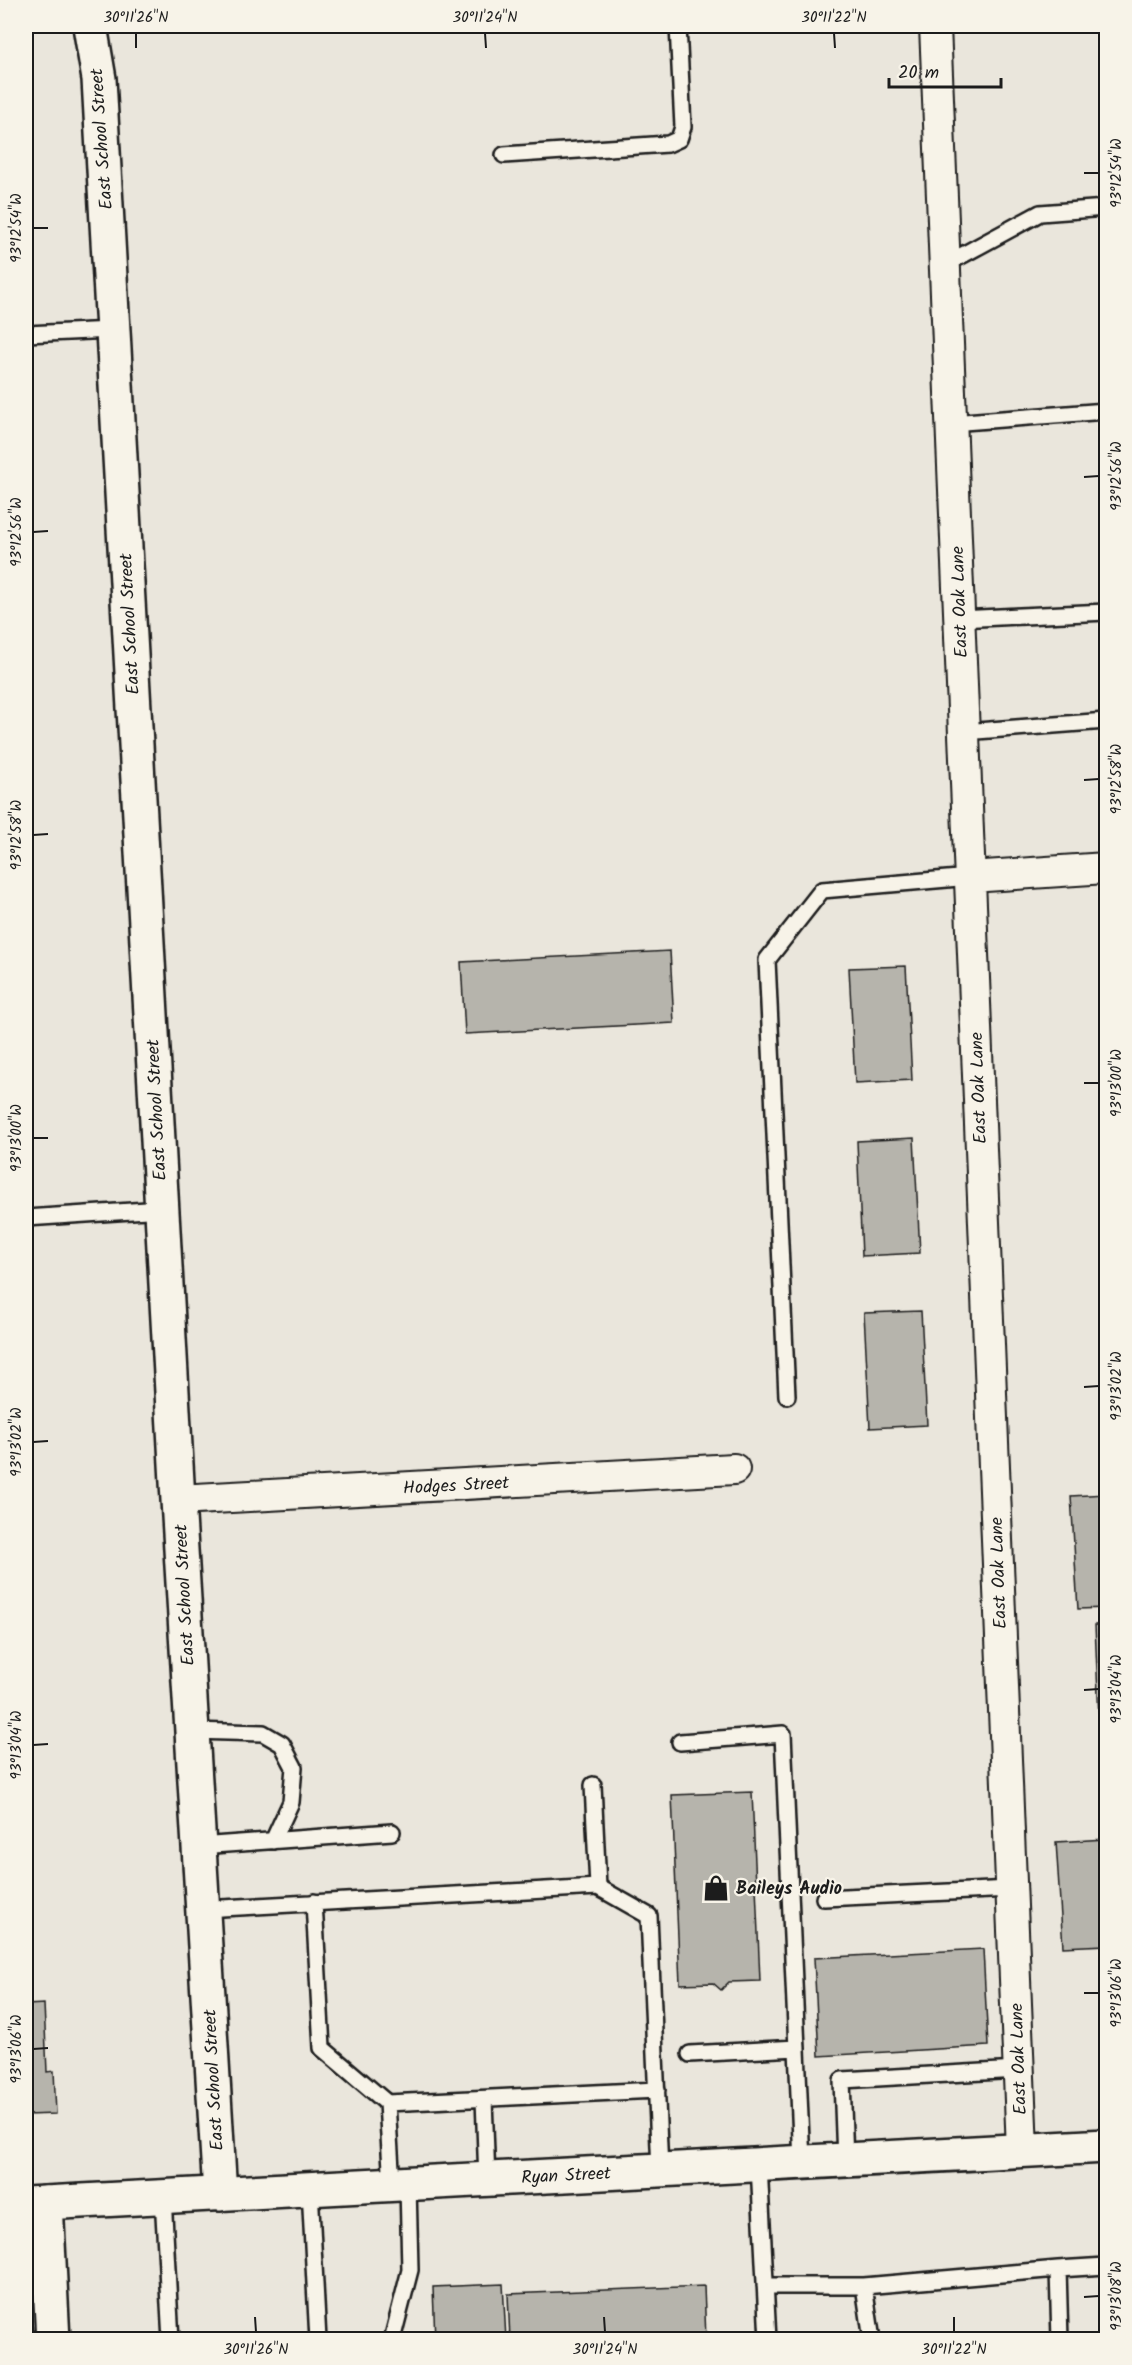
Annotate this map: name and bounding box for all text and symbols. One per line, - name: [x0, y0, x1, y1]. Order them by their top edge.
- text: 30°11'26"N: [104, 6, 168, 30]
- text: 30°11'24"N: [453, 6, 517, 30]
- text: 30°11'22"N: [801, 6, 867, 30]
- scale bar: [889, 51, 1002, 89]
- text: 20 m: [898, 59, 939, 88]
- street label: East School Street: [83, 66, 122, 211]
- text: 93°12'54"W: [1105, 138, 1129, 208]
- text: 93°12'54"W: [5, 193, 29, 263]
- text: 93°12'56"W: [1105, 441, 1129, 511]
- text: 93°12'56"W: [5, 497, 29, 567]
- street label: East Oak Lane: [944, 546, 977, 658]
- street label: East School Street: [112, 551, 149, 695]
- text: 93°12'58"W: [1105, 744, 1129, 814]
- text: 93°12'58"W: [5, 800, 29, 870]
- street label: East Oak Lane: [963, 1032, 996, 1144]
- street label: East School Street: [139, 1037, 176, 1181]
- text: 93°13'00"W: [1105, 1049, 1129, 1117]
- text: 93°13'00"W: [5, 1104, 29, 1172]
- text: 93°13'02"W: [1105, 1351, 1129, 1421]
- text: 93°13'02"W: [5, 1407, 29, 1477]
- street label: Hodges Street: [402, 1469, 511, 1504]
- street label: East Oak Lane: [983, 1517, 1016, 1629]
- street label: East School Street: [167, 1522, 204, 1666]
- text: 93°13'04"W: [1105, 1654, 1129, 1723]
- text: 93°13'04"W: [5, 1710, 29, 1779]
- shop icon: Baileys Audio: [701, 1873, 731, 1903]
- place label: Baileys Audio: [736, 1875, 842, 1904]
- text: 93°13'06"W: [1105, 1958, 1129, 2027]
- street label: East Oak Lane: [1003, 2003, 1036, 2115]
- street label: East School Street: [196, 2007, 233, 2151]
- text: 93°13'06"W: [5, 2014, 29, 2083]
- street label: Ryan Street: [520, 2160, 613, 2193]
- text: 93°13'08"W: [1105, 2261, 1129, 2331]
- text: 30°11'26"N: [224, 2338, 288, 2362]
- text: 30°11'24"N: [573, 2338, 637, 2362]
- text: 30°11'22"N: [921, 2338, 987, 2362]

